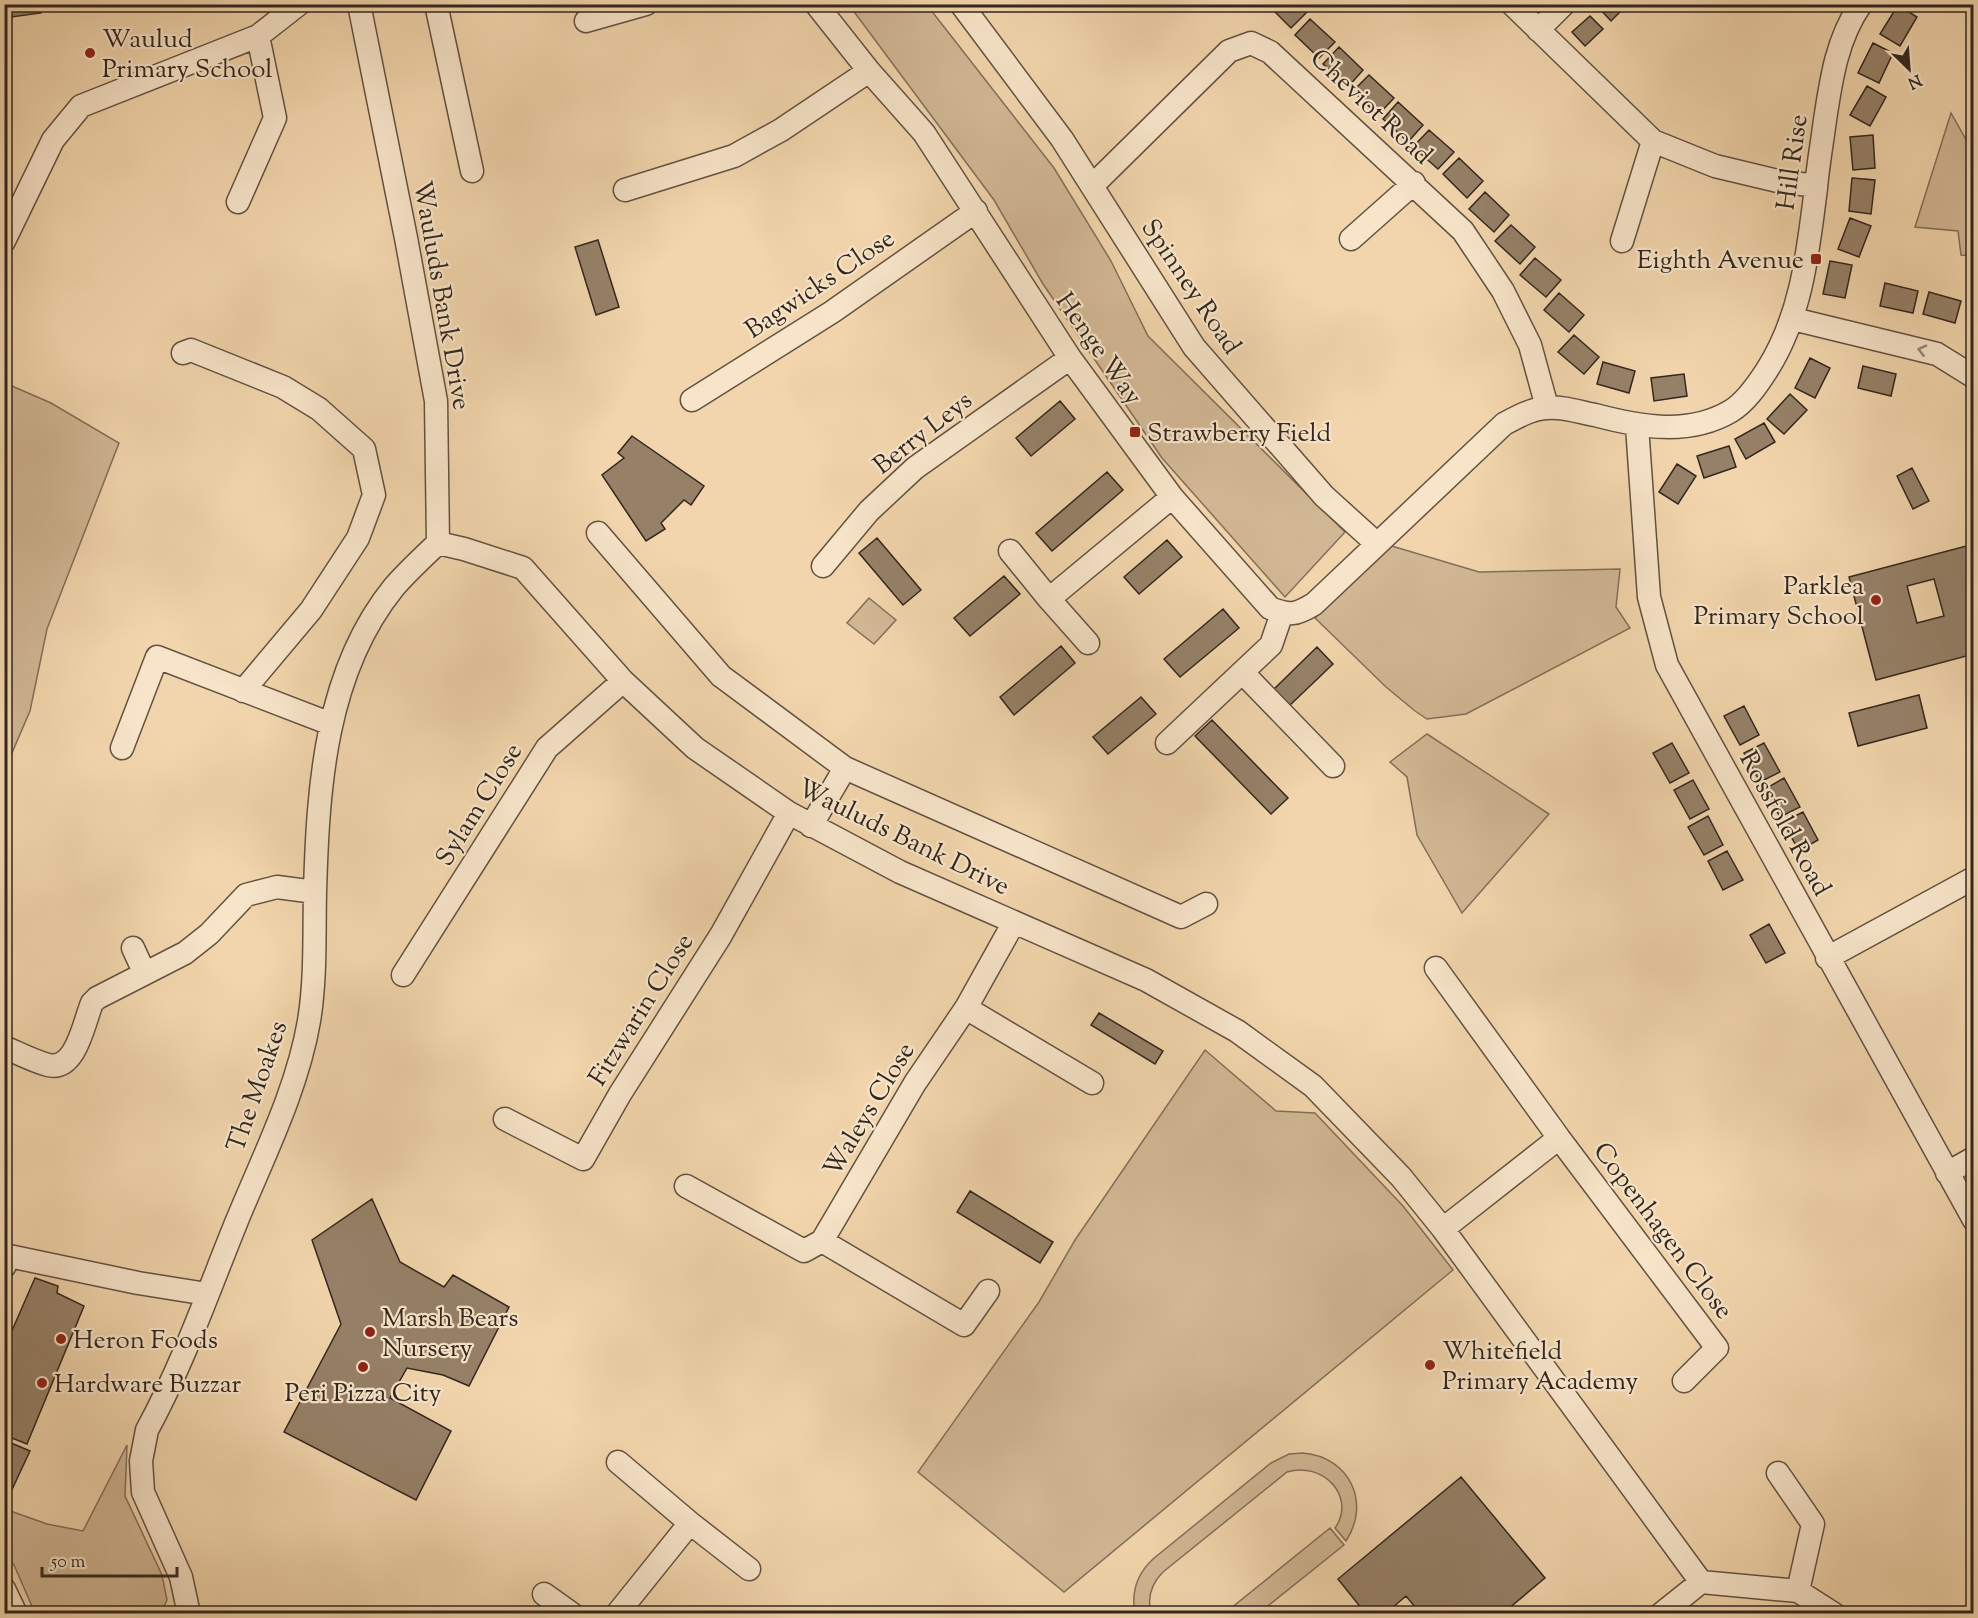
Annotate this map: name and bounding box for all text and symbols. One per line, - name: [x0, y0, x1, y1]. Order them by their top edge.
- place label: Waulud Primary School: [102, 22, 272, 89]
- north arrow: [1879, 39, 1939, 99]
- street label: Cheviot Road: [1301, 41, 1440, 175]
- marker: Waulud Primary School: [83, 46, 97, 60]
- text: N: [1903, 67, 1925, 94]
- street label: Hill Rise: [1768, 112, 1819, 213]
- street label: Wauluds Bank Drive: [402, 178, 479, 413]
- street label: Spinney Road: [1131, 212, 1249, 363]
- street label: Bagwicks Close: [738, 221, 903, 349]
- place label: Eighth Avenue: [1637, 243, 1804, 280]
- marker: Eighth Avenue: [1809, 252, 1823, 266]
- street label: Henge Way: [1046, 286, 1150, 413]
- one-way arrow: [1917, 344, 1927, 357]
- street label: Berry Leys: [866, 383, 981, 485]
- place label: Strawberry Field: [1147, 416, 1332, 453]
- marker: Strawberry Field: [1128, 425, 1142, 439]
- place label: Parklea Primary School: [1694, 569, 1864, 636]
- marker: Parklea Primary School: [1869, 593, 1883, 607]
- street label: Sylam Close: [428, 737, 533, 874]
- street label: Rossfold Road: [1729, 745, 1839, 904]
- street label: Wauluds Bank Drive: [790, 771, 1015, 906]
- street label: Fitzwarin Close: [580, 927, 704, 1094]
- street label: The Moakes: [219, 1016, 298, 1157]
- street label: Waleys Close: [815, 1036, 925, 1185]
- street label: Copenhagen Close: [1583, 1135, 1741, 1328]
- place label: Marsh Bears Nursery: [382, 1301, 518, 1368]
- place label: Heron Foods: [73, 1323, 218, 1360]
- marker: Marsh Bears Nursery: [363, 1325, 377, 1339]
- marker: Heron Foods: [54, 1332, 68, 1346]
- place label: Whitefield Primary Academy: [1442, 1334, 1638, 1401]
- marker: Whitefield Primary Academy: [1423, 1358, 1437, 1372]
- marker: Peri Pizza City: [356, 1360, 370, 1374]
- place label: Hardware Buzzar: [54, 1367, 241, 1404]
- marker: Hardware Buzzar: [35, 1376, 49, 1390]
- place label: Peri Pizza City: [285, 1376, 441, 1413]
- scale bar: [42, 1540, 177, 1578]
- text: 50 m: [50, 1550, 86, 1576]

